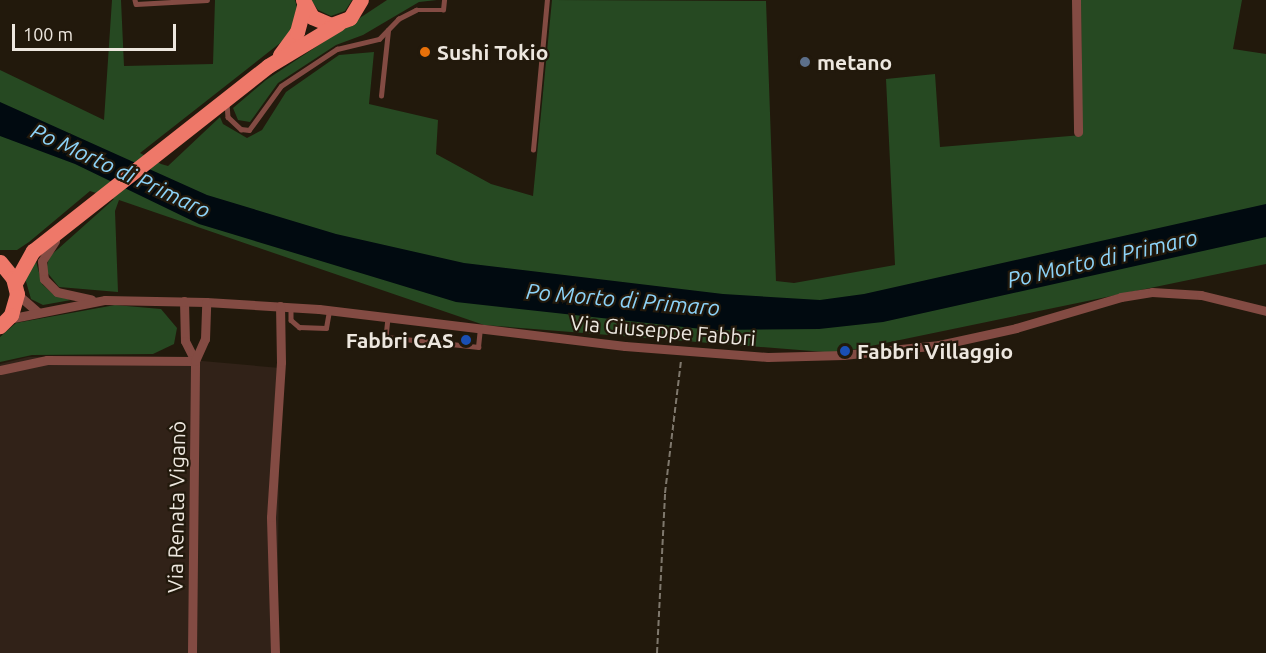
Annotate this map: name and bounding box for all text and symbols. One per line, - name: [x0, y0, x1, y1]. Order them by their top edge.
- scale bar: [15, 12, 178, 50]
- text: 100 m: [23, 24, 73, 44]
- place label: Sushi Tokio: [437, 39, 548, 65]
- marker: Sushi Tokio: [418, 45, 432, 59]
- place label: metano: [817, 49, 892, 75]
- marker: metano: [798, 55, 812, 69]
- water label: Po Morto di Primaro: [27, 117, 215, 223]
- water label: Po Morto di Primaro: [1004, 223, 1200, 293]
- water label: Po Morto di Primaro: [525, 277, 721, 321]
- street label: Via Giuseppe Fabbri: [569, 309, 757, 351]
- place label: Fabbri CAS: [346, 327, 454, 353]
- marker: Fabbri CAS: [459, 333, 473, 347]
- place label: Fabbri Villaggio: [857, 338, 1013, 364]
- marker: Fabbri Villaggio: [838, 344, 852, 358]
- street label: Via Renata Viganò: [162, 421, 190, 593]

